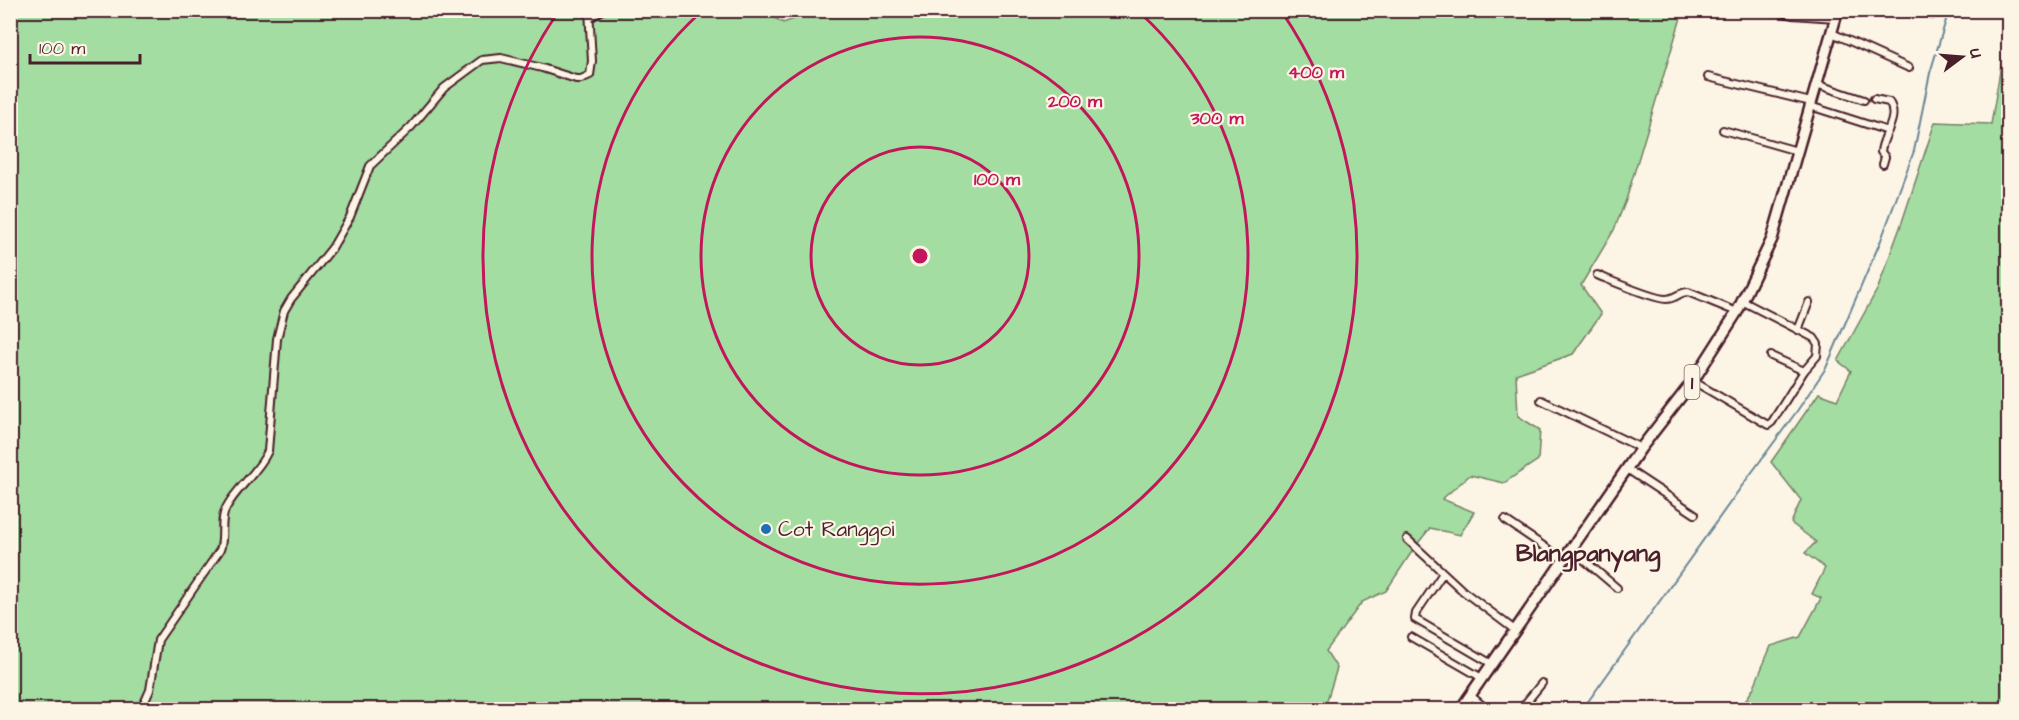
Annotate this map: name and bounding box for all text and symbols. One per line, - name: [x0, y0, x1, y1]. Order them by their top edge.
- scale bar: [30, 27, 140, 65]
- north arrow: [1932, 27, 1992, 87]
- text: 100 m: [39, 36, 85, 61]
- text: U: [1964, 46, 1987, 61]
- text: 400 m: [1288, 60, 1345, 85]
- text: 200 m: [1047, 89, 1103, 114]
- text: 300 m: [1189, 106, 1245, 131]
- text: 100 m: [974, 167, 1021, 192]
- centre of rings: [910, 246, 930, 266]
- road number: 1: [1684, 365, 1700, 399]
- place label: Cot Ranggoi: [778, 515, 894, 546]
- marker: Cot Ranggoi: [759, 522, 773, 536]
- district label: Blangpanyang: [1516, 537, 1661, 573]

